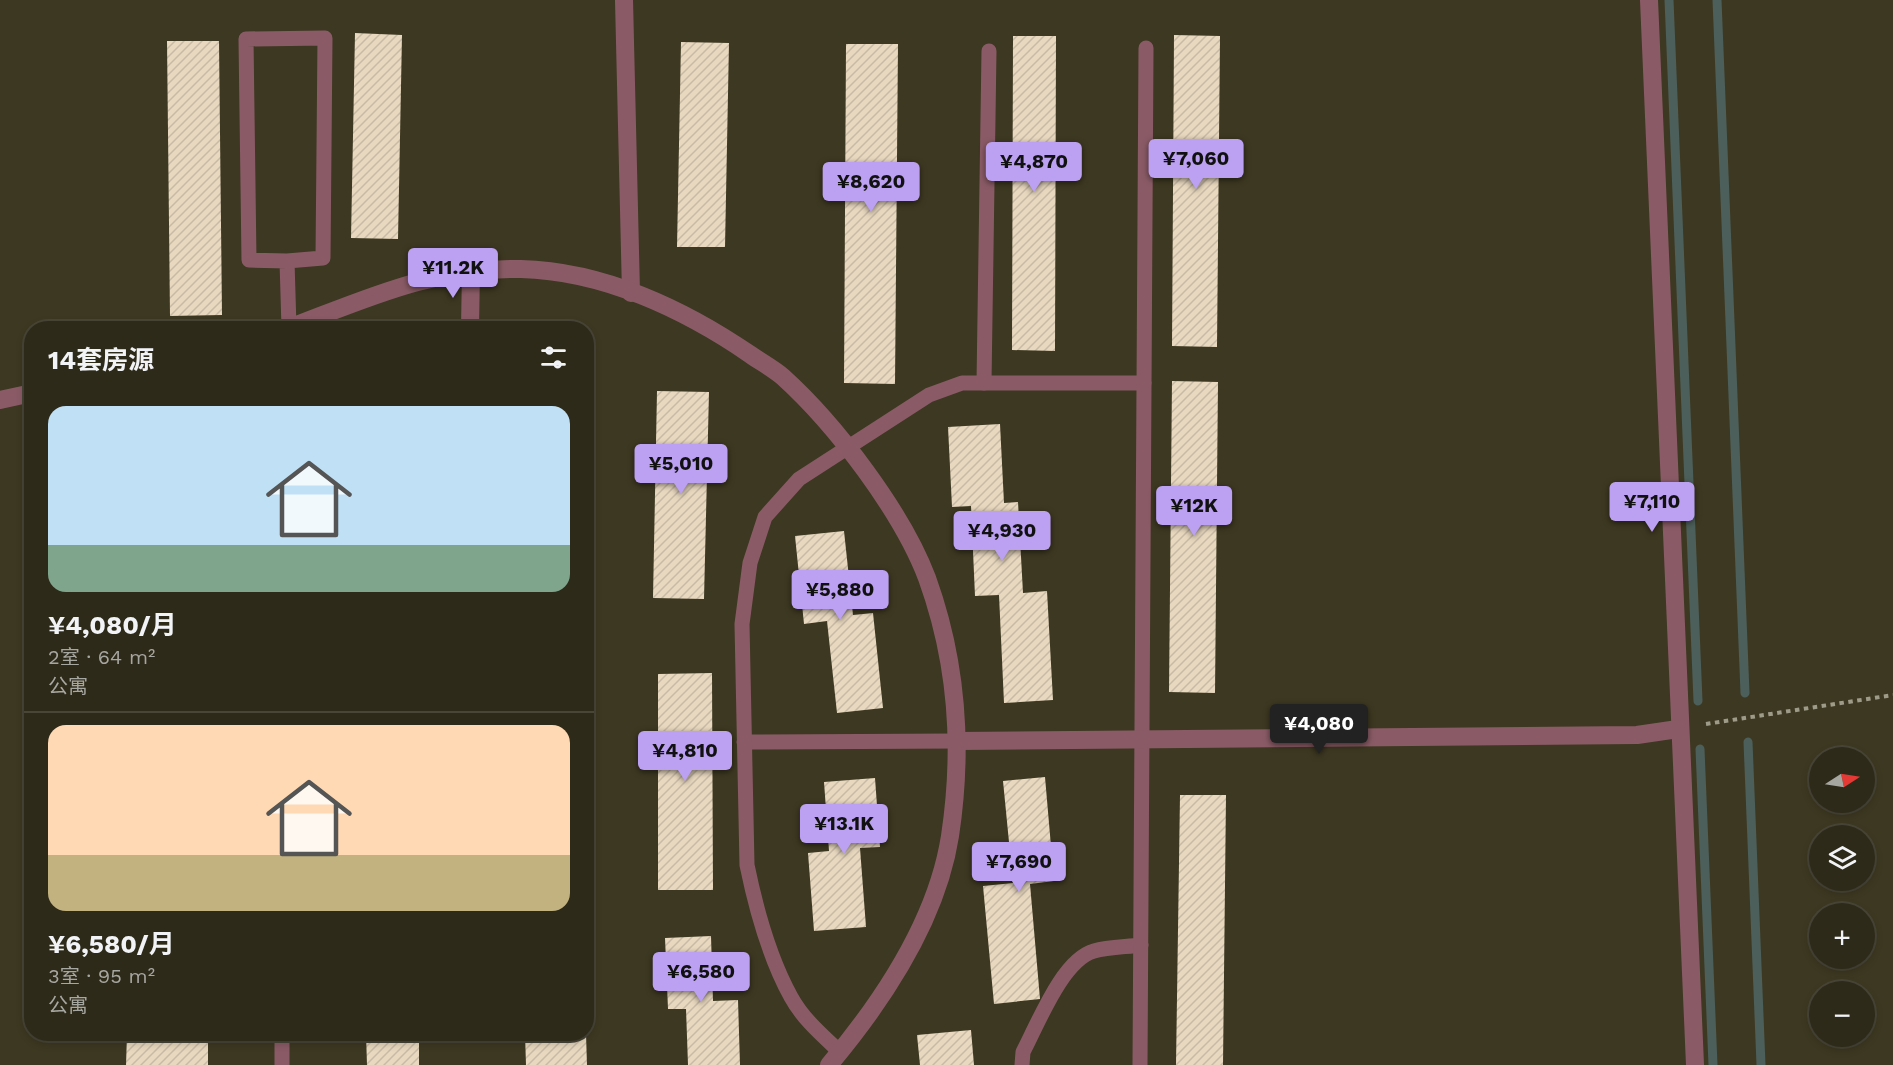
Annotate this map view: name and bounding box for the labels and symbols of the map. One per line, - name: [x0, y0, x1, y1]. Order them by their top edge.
- pin: ¥7,060: [1147, 139, 1245, 190]
- pin: ¥4,870: [985, 142, 1083, 193]
- pin: ¥8,620: [822, 162, 920, 213]
- pin: ¥11.2K: [404, 248, 502, 299]
- pin: ¥5,010: [632, 444, 730, 495]
- pin: ¥7,110: [1603, 482, 1701, 533]
- pin: ¥12K: [1158, 486, 1230, 537]
- pin: ¥4,930: [953, 511, 1051, 562]
- pin: ¥5,880: [791, 570, 889, 621]
- pin: ¥4,080: [1270, 704, 1368, 755]
- pin: ¥4,810: [636, 731, 734, 782]
- north arrow: [1809, 747, 1875, 813]
- pin: ¥13.1K: [795, 804, 893, 855]
- pin: ¥7,690: [970, 842, 1068, 893]
- pin: ¥6,580: [652, 952, 750, 1003]

